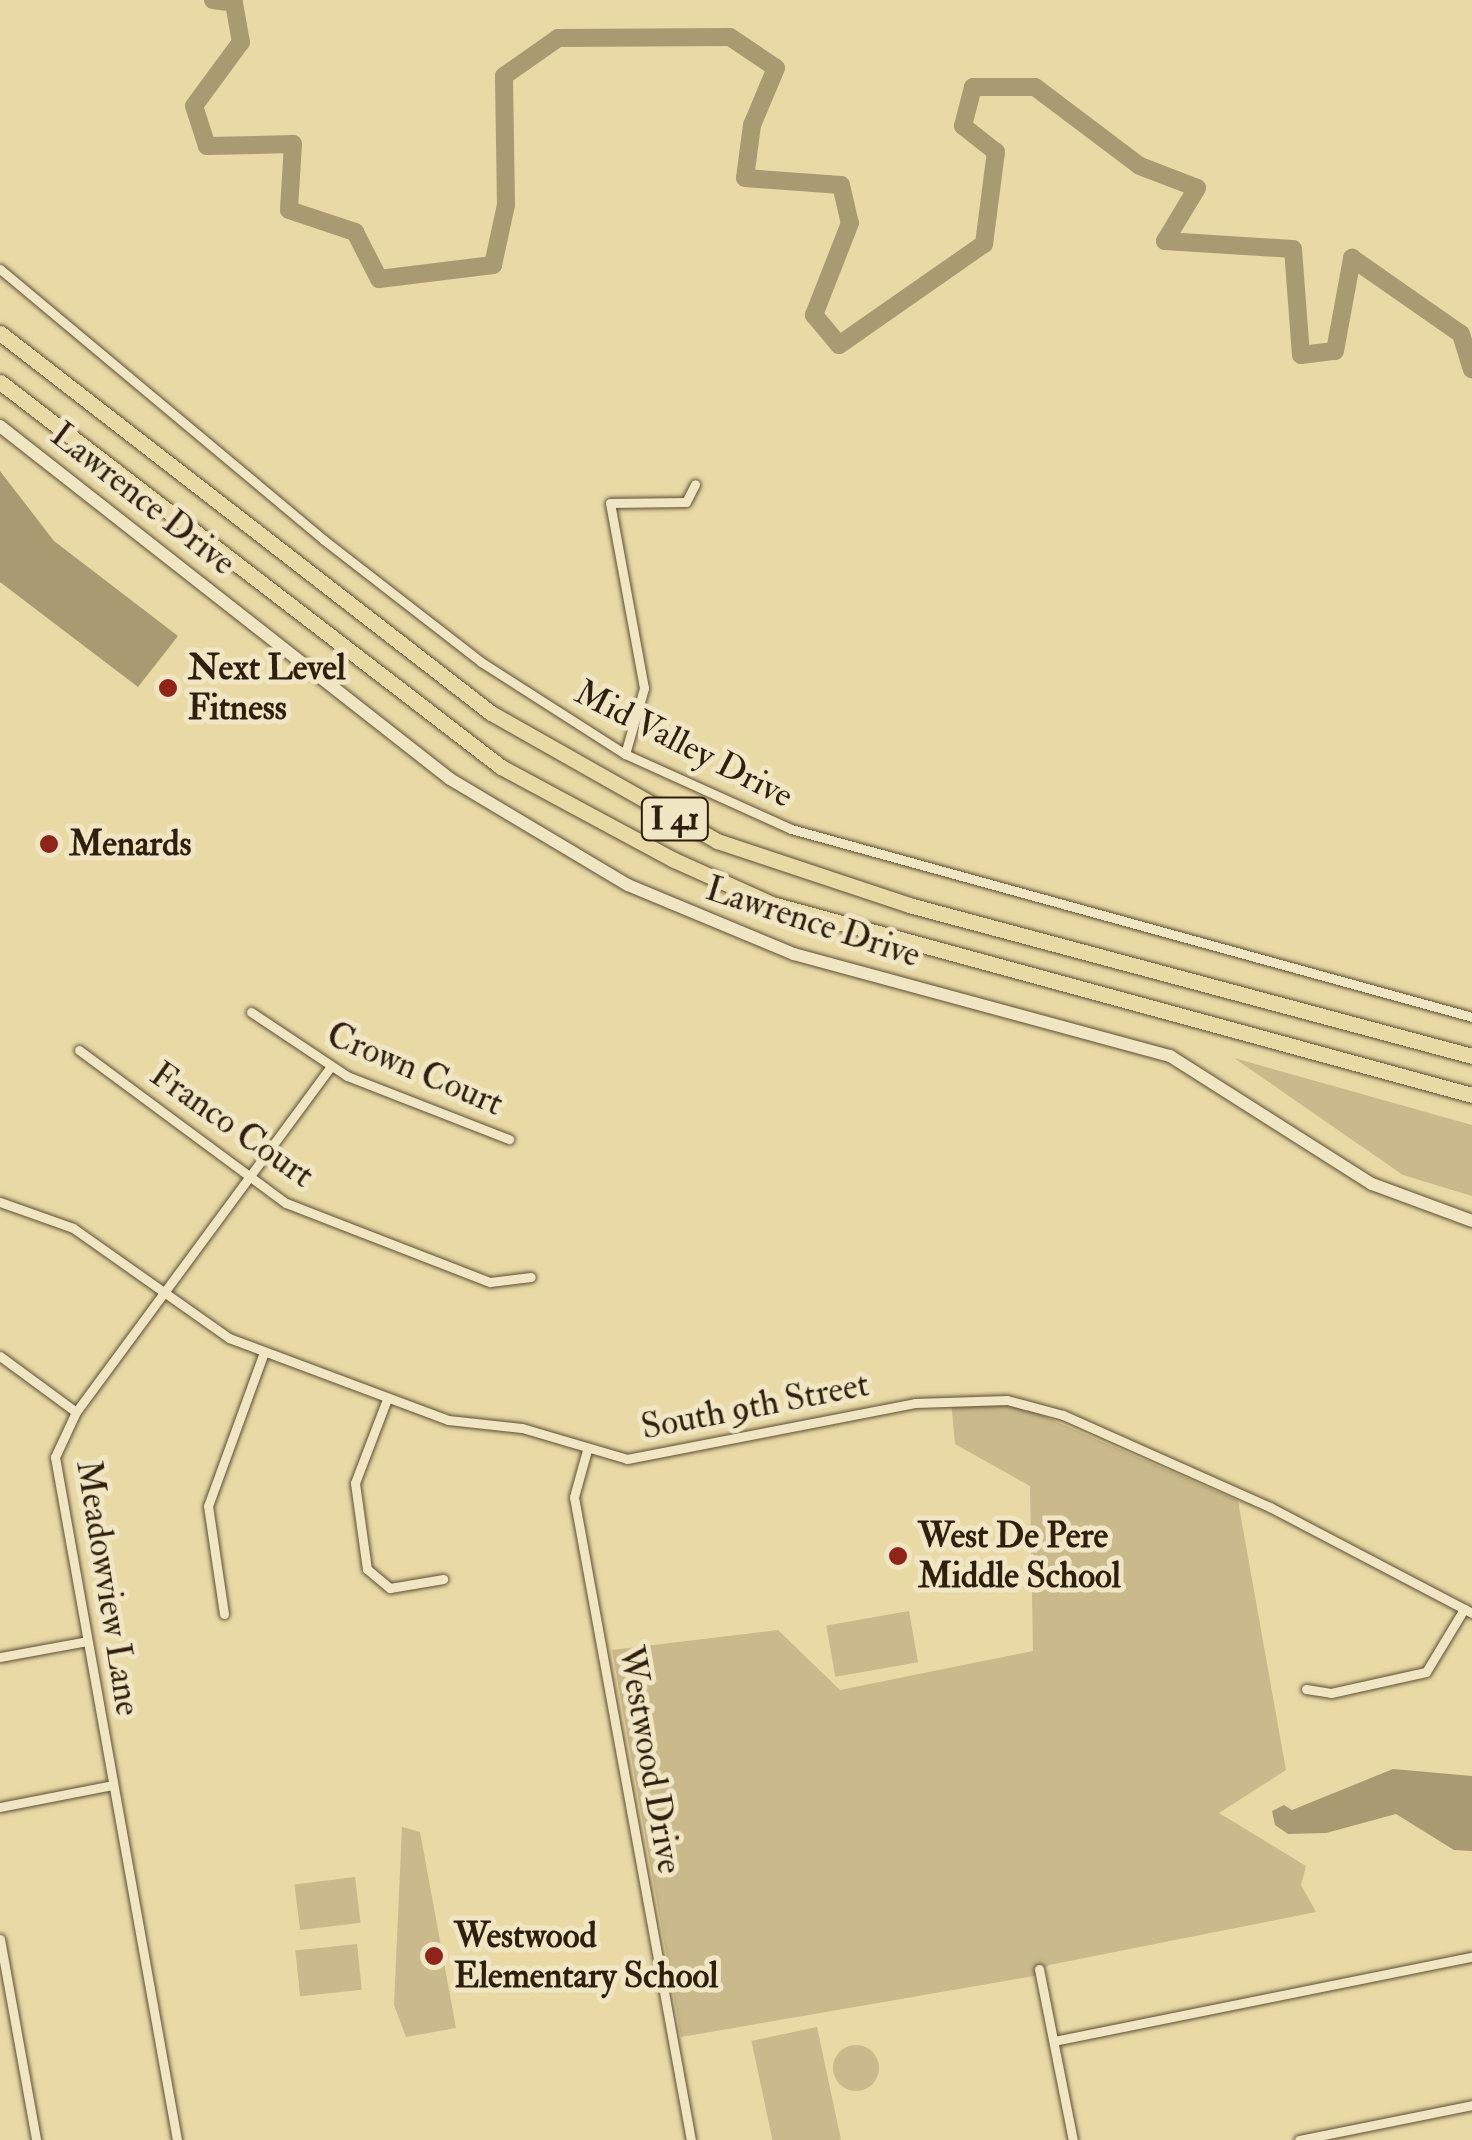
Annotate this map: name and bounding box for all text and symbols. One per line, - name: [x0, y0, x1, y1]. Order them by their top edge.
- street label: Lawrence Drive: [42, 414, 244, 584]
- place label: Next Level Fitness: [188, 647, 346, 729]
- street label: Mid Valley Drive: [568, 671, 800, 817]
- marker: Next Level Fitness: [157, 677, 179, 699]
- road number: I 41: [640, 792, 710, 846]
- place label: Menards: [69, 823, 191, 865]
- marker: Menards: [38, 833, 60, 855]
- street label: Lawrence Drive: [701, 868, 925, 976]
- street label: Crown Court: [321, 1013, 509, 1125]
- street label: Franco Court: [142, 1053, 322, 1197]
- street label: South 9th Street: [638, 1363, 872, 1449]
- street label: Meadowview Lane: [67, 1457, 149, 1719]
- place label: West De Pere Middle School: [918, 1515, 1121, 1597]
- marker: West De Pere Middle School: [887, 1545, 909, 1567]
- street label: Westwood Drive: [609, 1643, 691, 1877]
- place label: Westwood Elementary School: [454, 1915, 718, 1997]
- marker: Westwood Elementary School: [423, 1945, 445, 1967]

